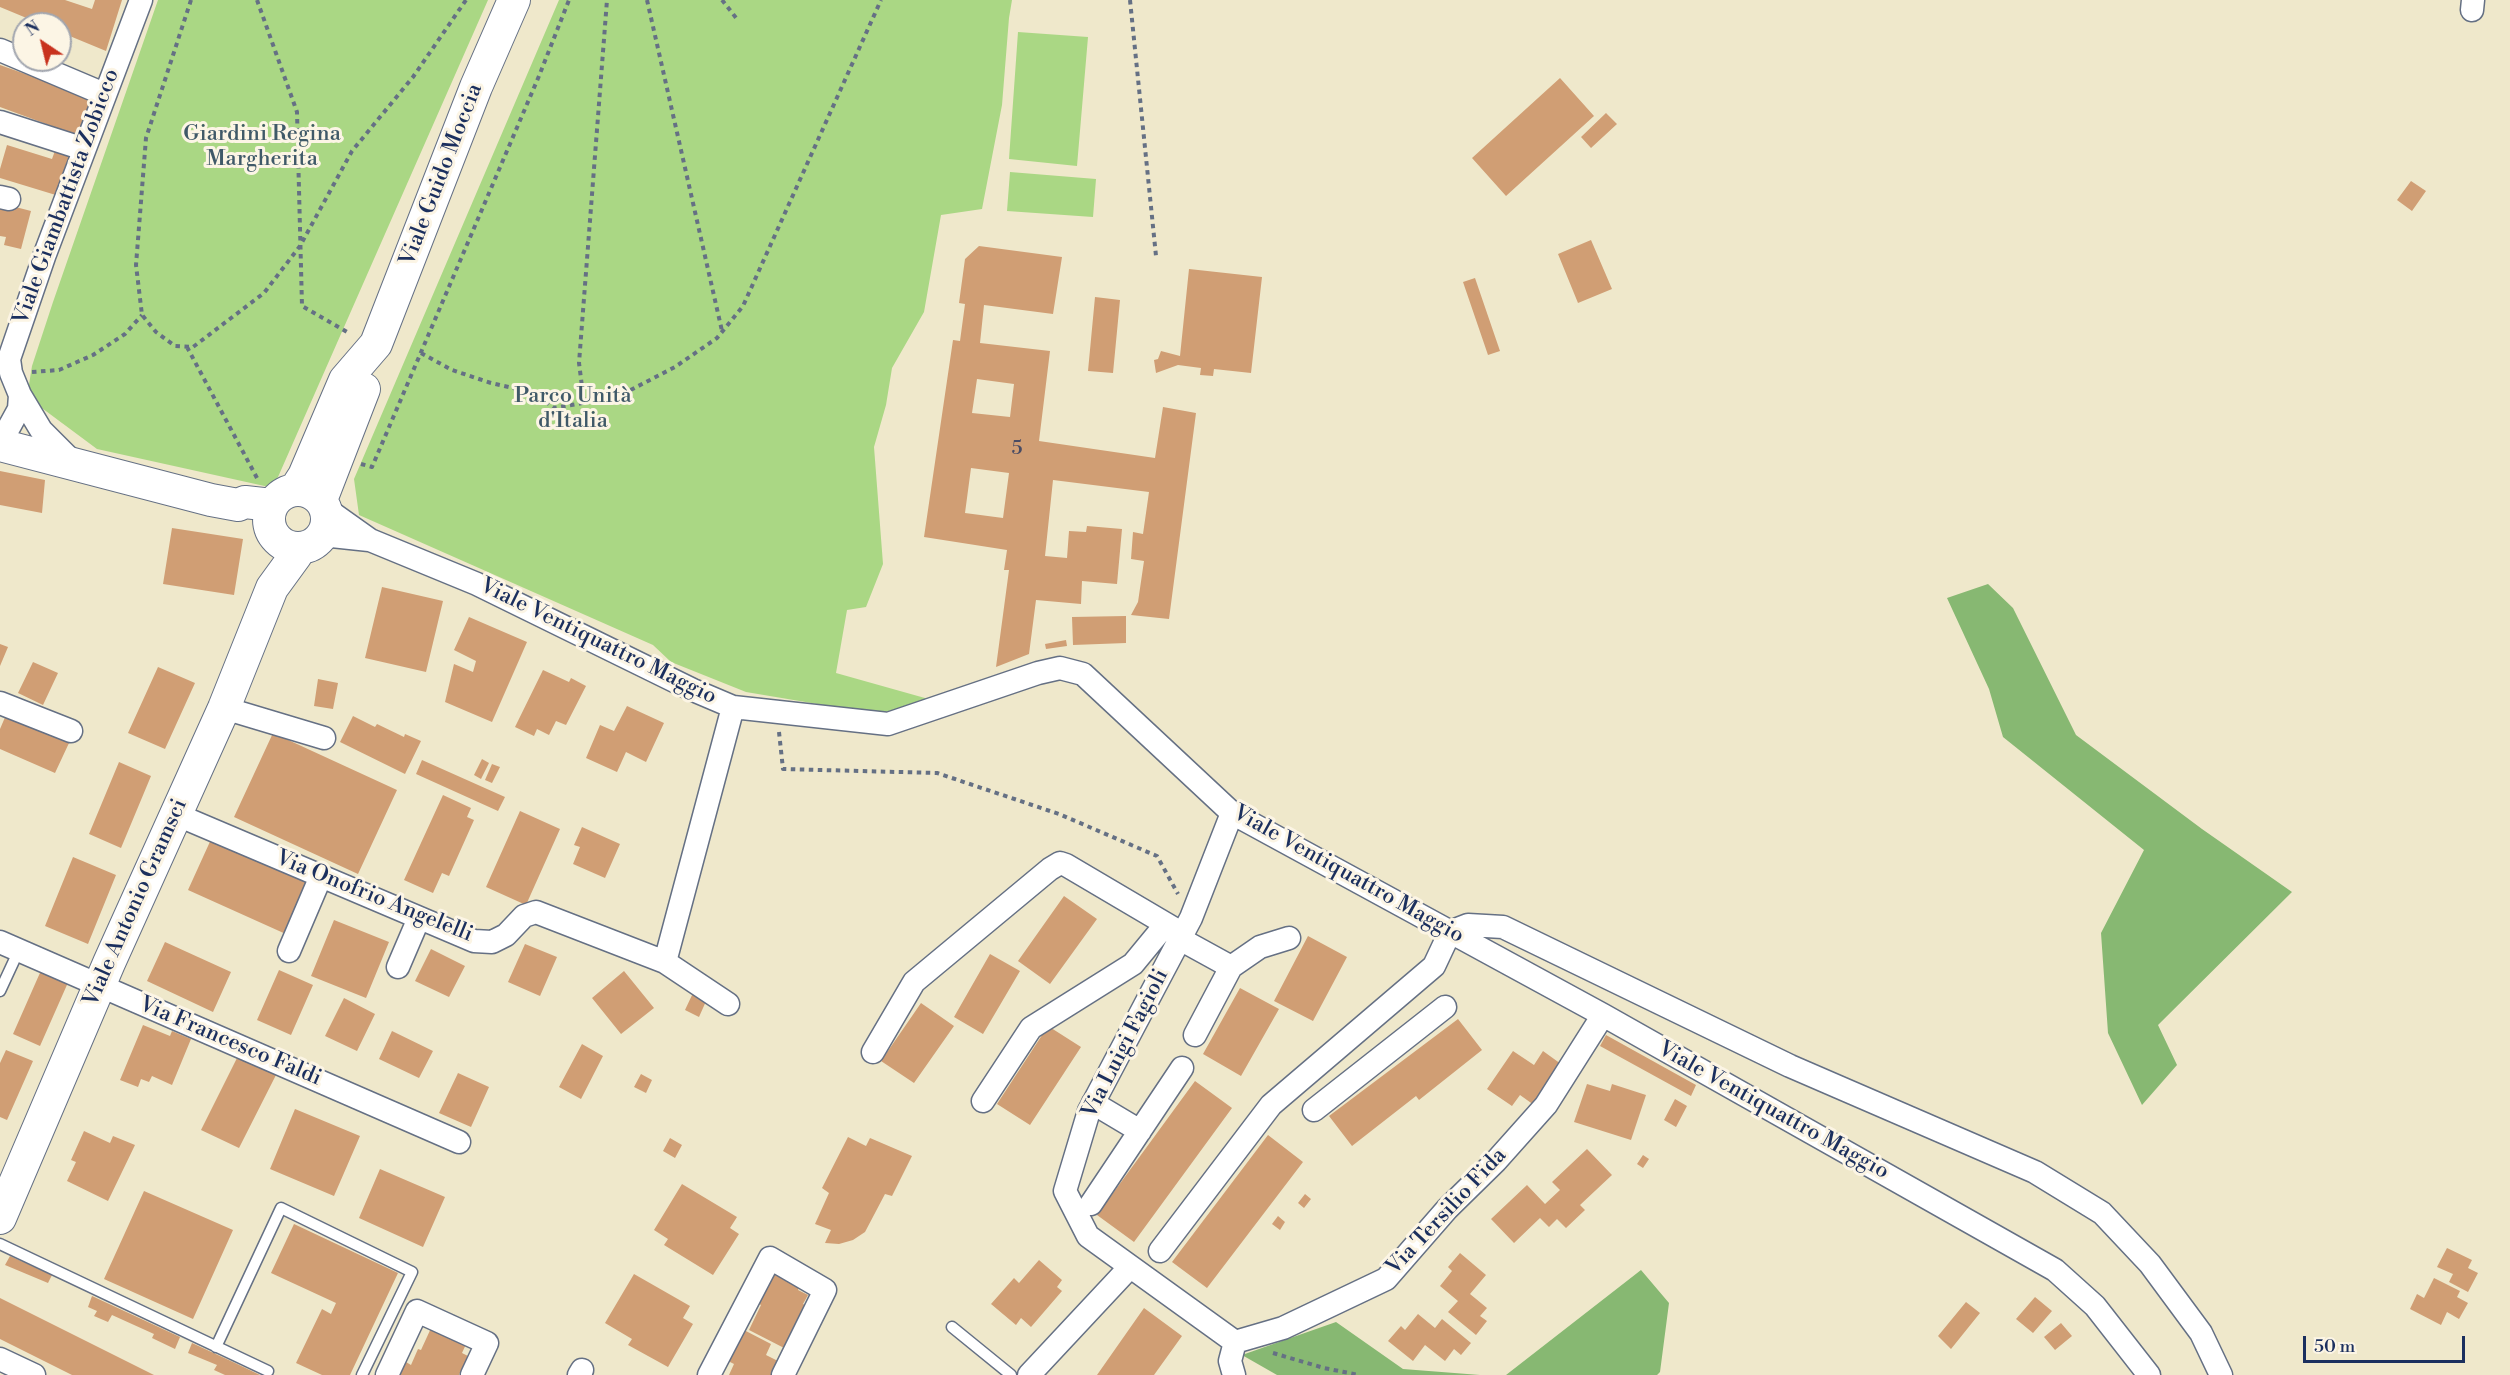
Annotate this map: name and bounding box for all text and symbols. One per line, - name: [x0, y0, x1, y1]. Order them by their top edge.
- north arrow: [12, 12, 72, 72]
- text: N: [22, 17, 44, 41]
- street label: Viale Giambattista Zobicco: [8, 66, 126, 328]
- street label: Viale Guido Moccia: [395, 80, 489, 270]
- park label: Giardini Regina Margherita: [183, 122, 341, 174]
- park label: Parco Unità d'Italia: [514, 384, 632, 436]
- house number: 5: [1011, 437, 1023, 461]
- street label: Viale Ventiquattro Maggio: [475, 573, 721, 711]
- street label: Viale Antonio Gramsci: [78, 795, 194, 1011]
- street label: Viale Ventiquattro Maggio: [1228, 800, 1468, 950]
- street label: Via Onofrio Angelelli: [272, 845, 476, 949]
- street label: Via Luigi Fagioli: [1077, 965, 1175, 1123]
- street label: Via Francesco Faldi: [135, 992, 325, 1092]
- street label: Viale Ventiquattro Maggio: [1653, 1036, 1893, 1186]
- street label: Via Tersilio Fida: [1381, 1143, 1513, 1281]
- scale bar: [2306, 1324, 2468, 1362]
- text: 50 m: [2314, 1335, 2355, 1358]

